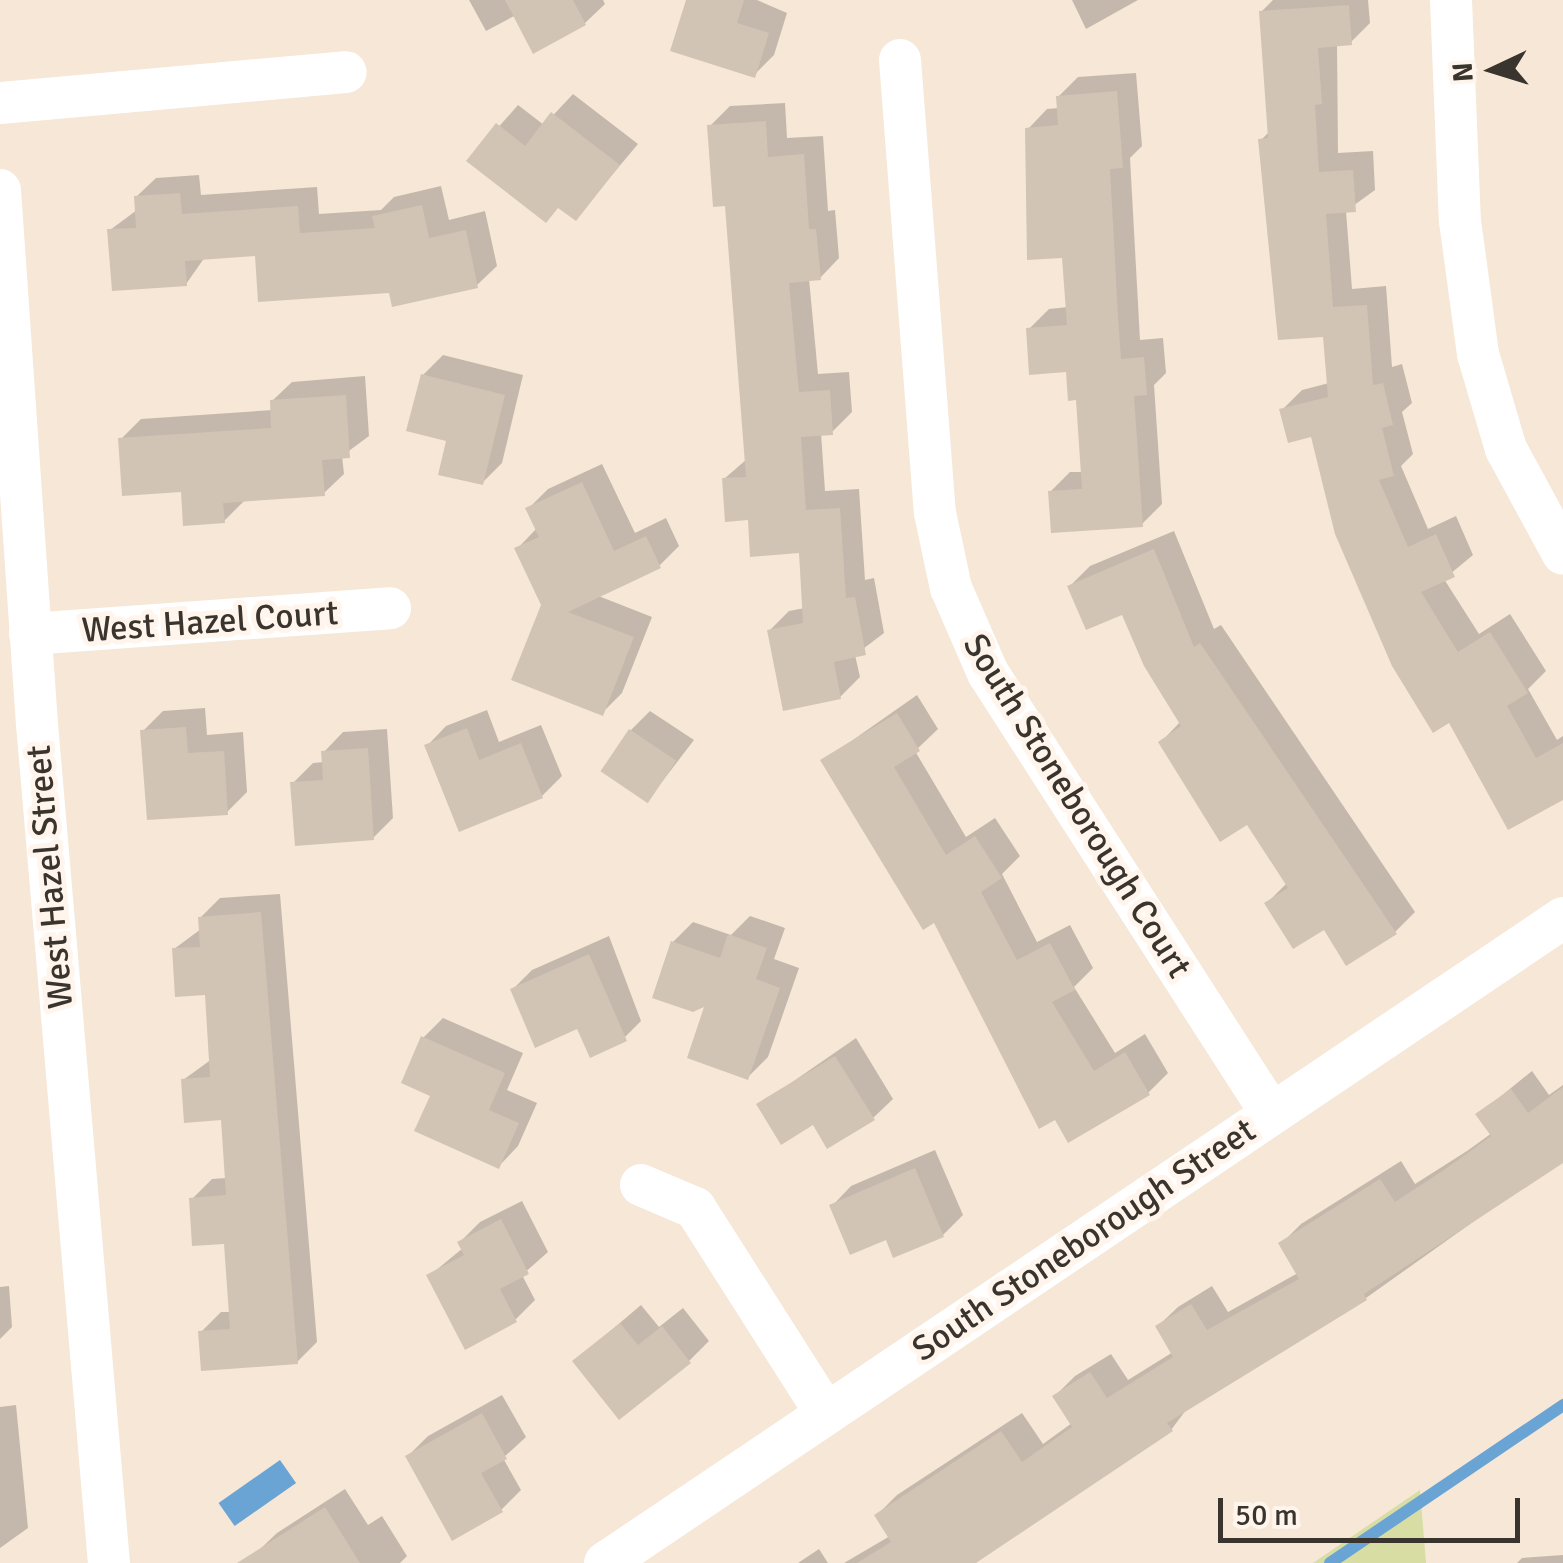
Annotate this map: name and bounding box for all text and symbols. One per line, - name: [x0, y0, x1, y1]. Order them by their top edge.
- north arrow: [1443, 20, 1543, 120]
- text: N: [1445, 61, 1481, 83]
- street label: West Hazel Court: [80, 592, 340, 652]
- street label: South Stoneborough Court: [954, 626, 1200, 986]
- street label: West Hazel Street: [18, 744, 82, 1010]
- street label: South Stoneborough Street: [905, 1109, 1263, 1371]
- scale bar: [1223, 1478, 1526, 1540]
- text: 50 m: [1235, 1497, 1298, 1534]

